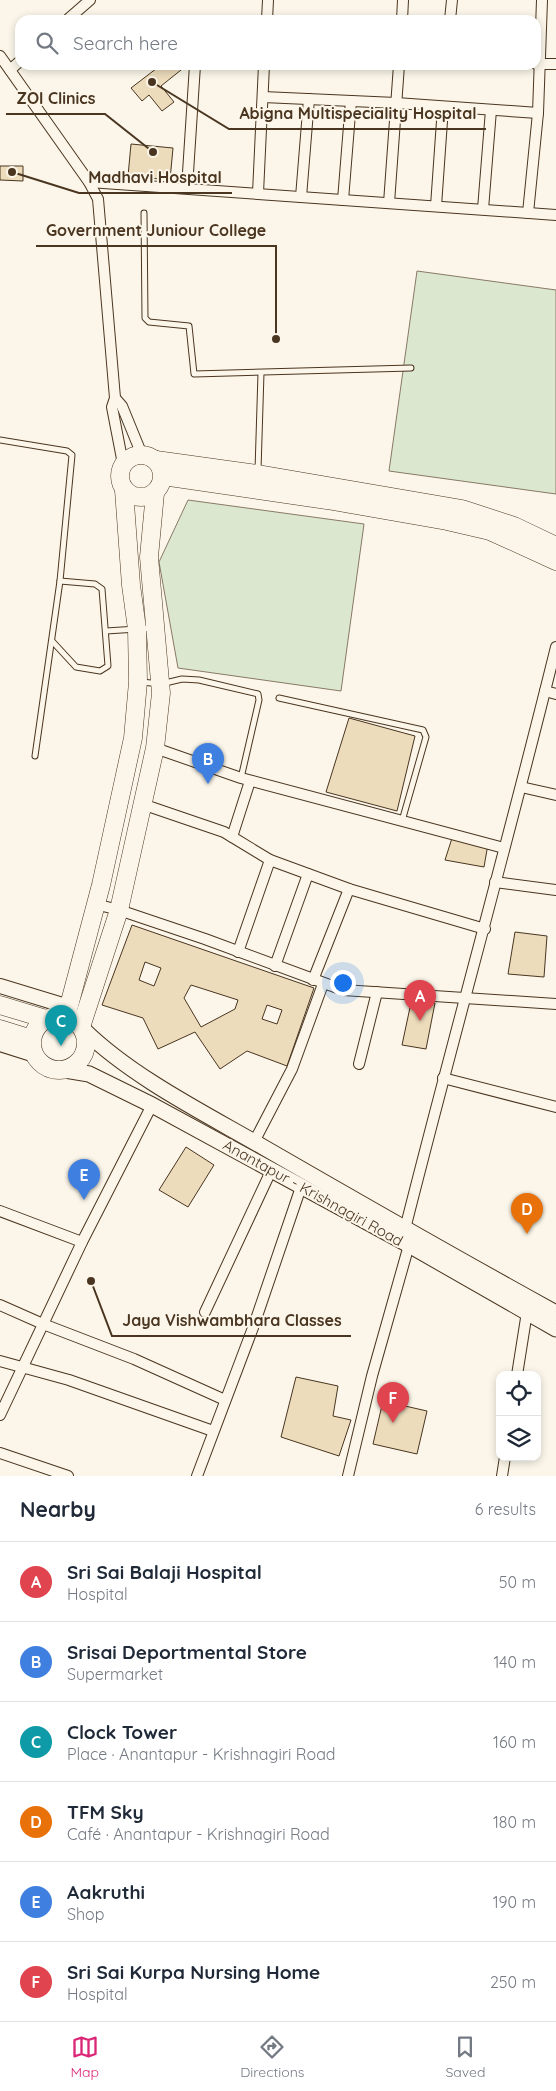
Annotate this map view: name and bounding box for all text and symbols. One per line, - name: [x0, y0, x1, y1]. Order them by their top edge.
- search box: [15, 15, 541, 70]
- icon: search: [33, 29, 61, 57]
- text: Search here: [73, 31, 178, 55]
- callout: ZOI Clinics: [6, 83, 105, 114]
- text: ZOI Clinics: [17, 88, 96, 108]
- callout: Abigna Multispeciality Hospital: [229, 98, 486, 129]
- text: Abigna Multispeciality Hospital: [239, 103, 477, 123]
- callout: Madhavi Hospital: [79, 162, 232, 193]
- text: Madhavi Hospital: [88, 167, 222, 187]
- callout: Government Juniour College: [36, 215, 276, 246]
- text: Government Juniour College: [46, 220, 266, 240]
- pin: B: [192, 743, 224, 784]
- your location: [330, 970, 356, 996]
- pin: A: [404, 980, 436, 1021]
- pin: C: [45, 1005, 77, 1046]
- street label: Anantapur - Krishnagiri Road: [220, 1135, 407, 1250]
- pin: E: [68, 1159, 100, 1200]
- pin: D: [511, 1193, 543, 1234]
- callout: Jaya Vishwambhara Classes: [112, 1305, 351, 1336]
- text: Jaya Vishwambhara Classes: [122, 1310, 342, 1330]
- map controls: [496, 1371, 541, 1461]
- button: locate: [496, 1371, 541, 1416]
- pin: F: [377, 1382, 409, 1423]
- button: layers: [496, 1416, 541, 1461]
- text: Nearby: [20, 1496, 96, 1522]
- text: 6 results: [475, 1499, 536, 1519]
- text: Sri Sai Balaji Hospital: [67, 1560, 262, 1584]
- text: A: [31, 1572, 41, 1592]
- text: 50 m: [499, 1572, 536, 1592]
- text: Hospital: [67, 1584, 128, 1604]
- text: Srisai Deportmental Store: [67, 1640, 307, 1664]
- text: B: [31, 1652, 41, 1672]
- text: 140 m: [493, 1652, 536, 1672]
- text: Supermarket: [67, 1664, 163, 1684]
- text: Clock Tower: [67, 1720, 177, 1744]
- text: C: [31, 1732, 41, 1752]
- text: 160 m: [493, 1732, 536, 1752]
- text: Place · Anantapur - Krishnagiri Road: [67, 1744, 336, 1764]
- text: TFM Sky: [67, 1800, 144, 1824]
- text: D: [30, 1812, 42, 1832]
- text: 180 m: [493, 1812, 536, 1832]
- text: Café · Anantapur - Krishnagiri Road: [67, 1824, 330, 1844]
- text: Aakruthi: [67, 1880, 145, 1904]
- text: E: [31, 1892, 41, 1912]
- text: 190 m: [493, 1892, 536, 1912]
- text: Shop: [67, 1904, 104, 1924]
- text: Sri Sai Kurpa Nursing Home: [67, 1960, 320, 1984]
- text: F: [32, 1972, 41, 1992]
- text: 250 m: [490, 1972, 536, 1992]
- text: Hospital: [67, 1984, 128, 2004]
- tab: Map: [71, 2033, 99, 2081]
- tab: Directions: [240, 2033, 304, 2081]
- tab: Saved: [445, 2033, 485, 2081]

